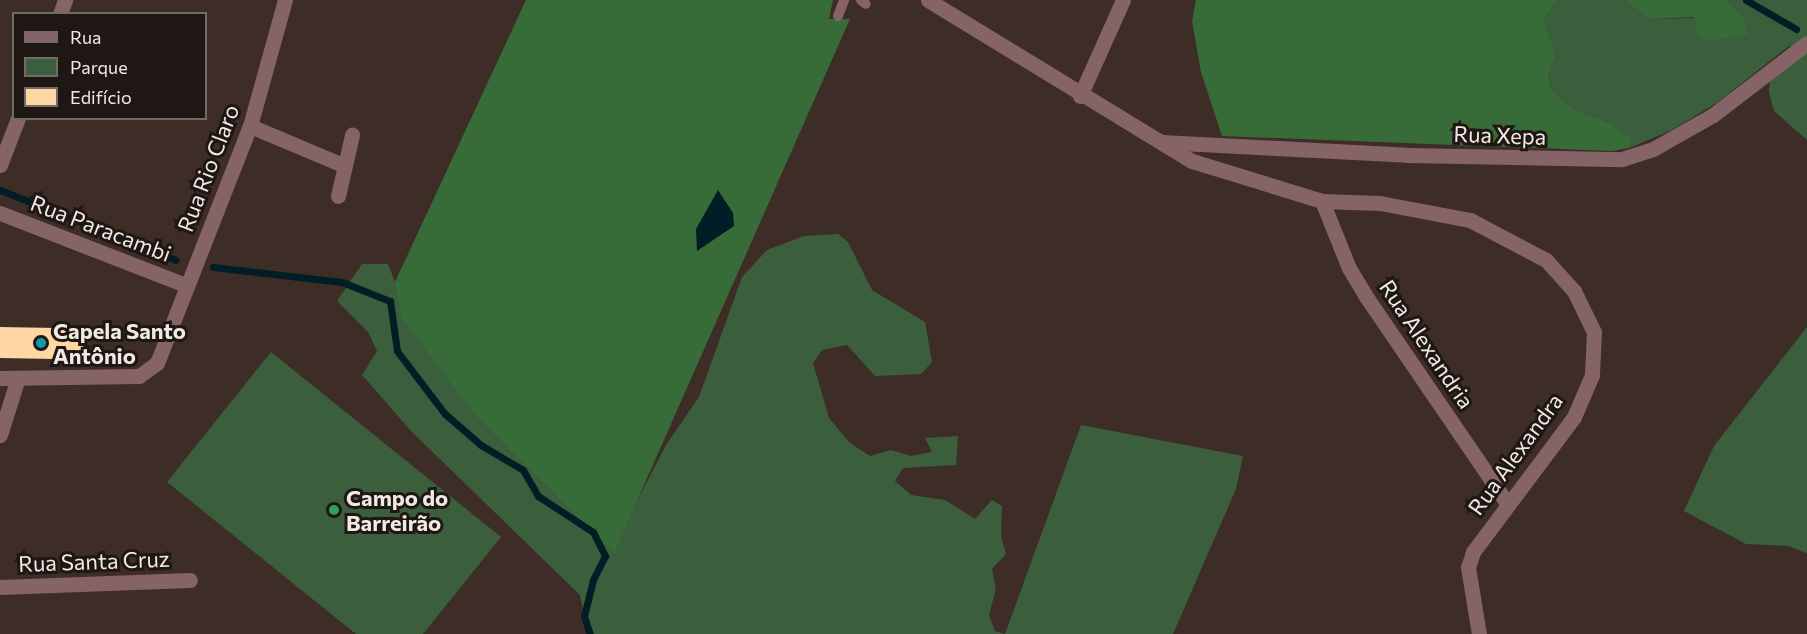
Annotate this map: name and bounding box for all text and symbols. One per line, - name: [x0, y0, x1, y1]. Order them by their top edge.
- legend: [12, 12, 207, 120]
- text: Rua: [70, 26, 101, 48]
- text: Parque: [70, 56, 128, 78]
- text: Edifício: [70, 86, 132, 108]
- street label: Rua Rio Claro: [172, 101, 244, 235]
- street label: Rua Xepa: [1453, 120, 1547, 150]
- street label: Rua Paracambi: [27, 189, 175, 267]
- street label: Rua Alexandria: [1374, 275, 1480, 413]
- place label: Capela Santo Antônio: [53, 317, 186, 368]
- marker: Capela Santo Antônio: [34, 336, 48, 350]
- street label: Rua Alexandra: [1462, 388, 1568, 520]
- place label: Campo do Barreirão: [346, 484, 448, 536]
- marker: Campo do Barreirão: [327, 503, 341, 517]
- street label: Rua Santa Cruz: [18, 545, 170, 577]

